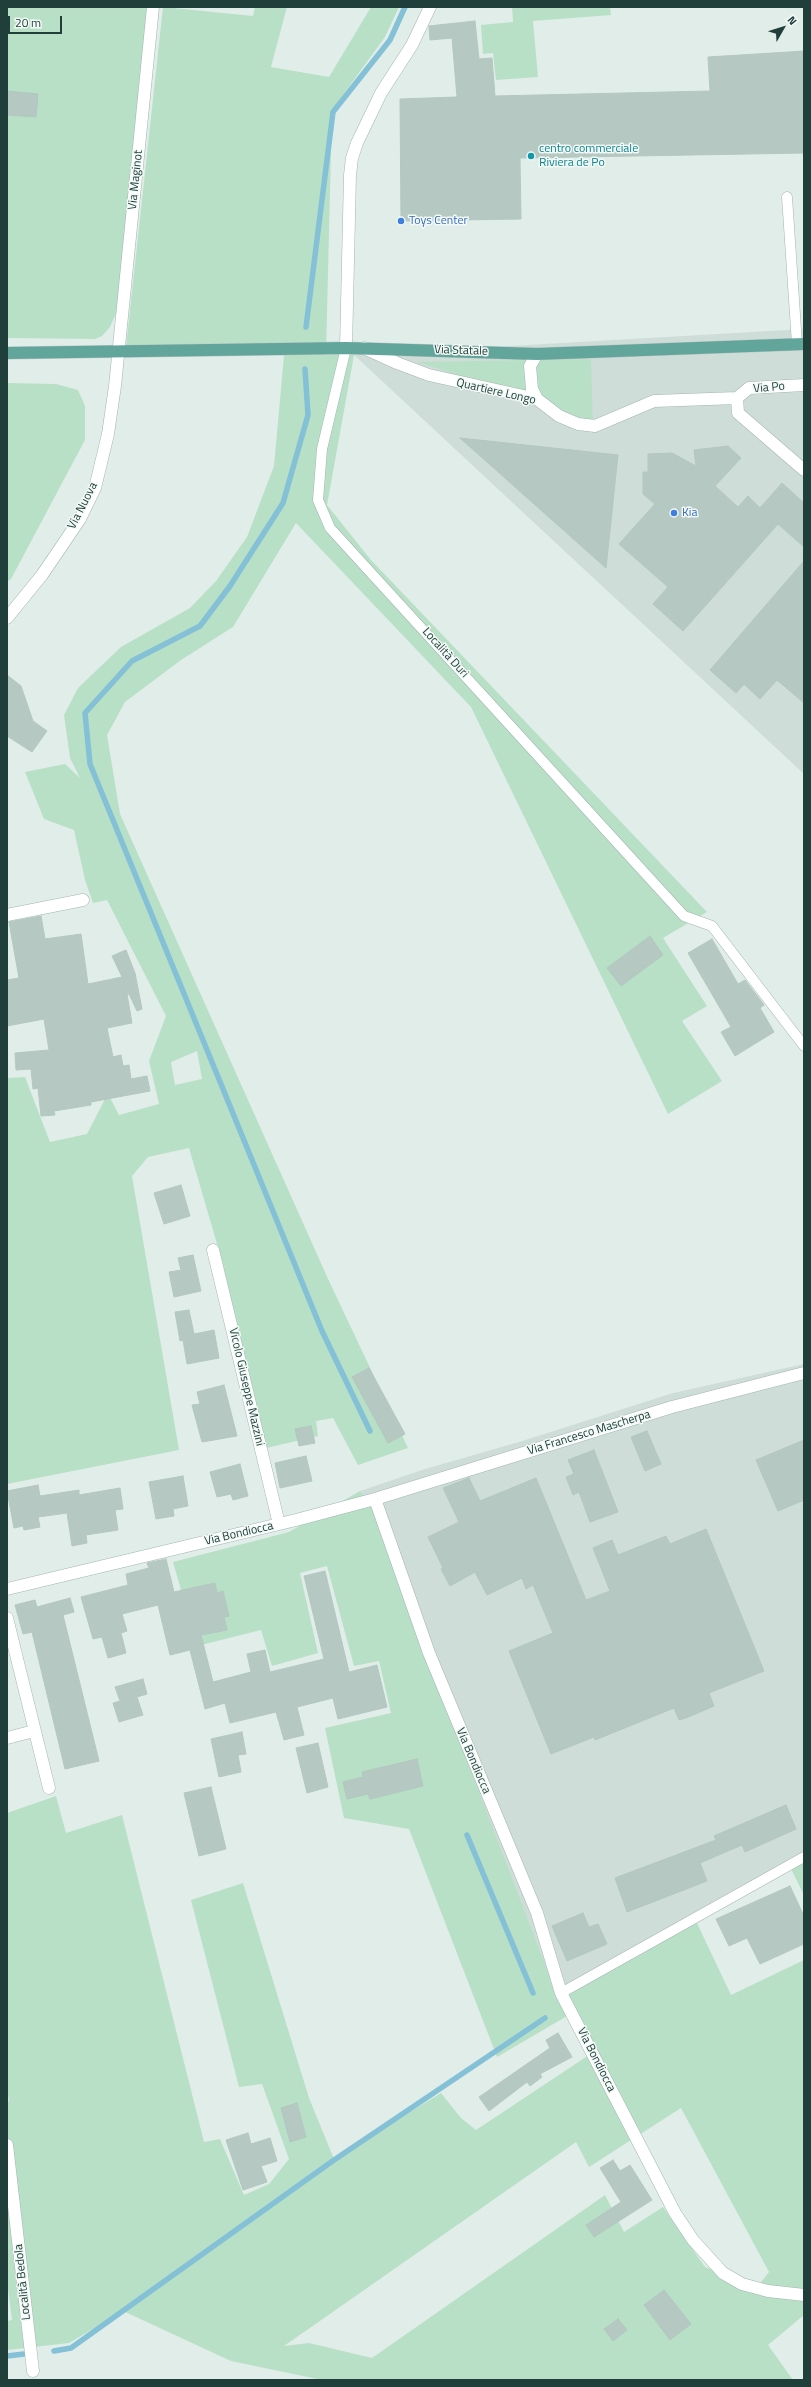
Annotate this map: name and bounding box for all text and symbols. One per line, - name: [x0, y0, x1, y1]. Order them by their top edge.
- scale bar: [10, 8, 64, 34]
- north arrow: [763, 8, 803, 48]
- text: N: [784, 12, 801, 28]
- text: 20 m: [15, 13, 41, 32]
- place label: centro commerciale Riviera de Po: [539, 142, 638, 170]
- street label: Via Maginot: [126, 149, 146, 211]
- marker: centro commerciale Riviera de Po: [526, 151, 536, 161]
- place label: Toys Center: [409, 214, 468, 228]
- marker: Toys Center: [396, 216, 406, 226]
- street label: Via Statale: [434, 343, 488, 359]
- street label: Quartiere Longo: [455, 376, 537, 408]
- street label: Via Po: [753, 379, 785, 397]
- street label: Via Nuova: [65, 480, 101, 532]
- place label: Kia: [682, 506, 697, 520]
- marker: Kia: [669, 508, 679, 518]
- street label: Località Duri: [419, 625, 471, 681]
- street label: Vicolo Giuseppe Mazzini: [225, 1326, 267, 1448]
- street label: Via Francesco Mascherpa: [526, 1407, 652, 1459]
- street label: Via Bondiocca: [203, 1519, 275, 1549]
- street label: Via Bondiocca: [453, 1726, 493, 1796]
- street label: Via Bondiocca: [574, 2025, 618, 2095]
- street label: Località Bedola: [12, 2243, 34, 2321]

